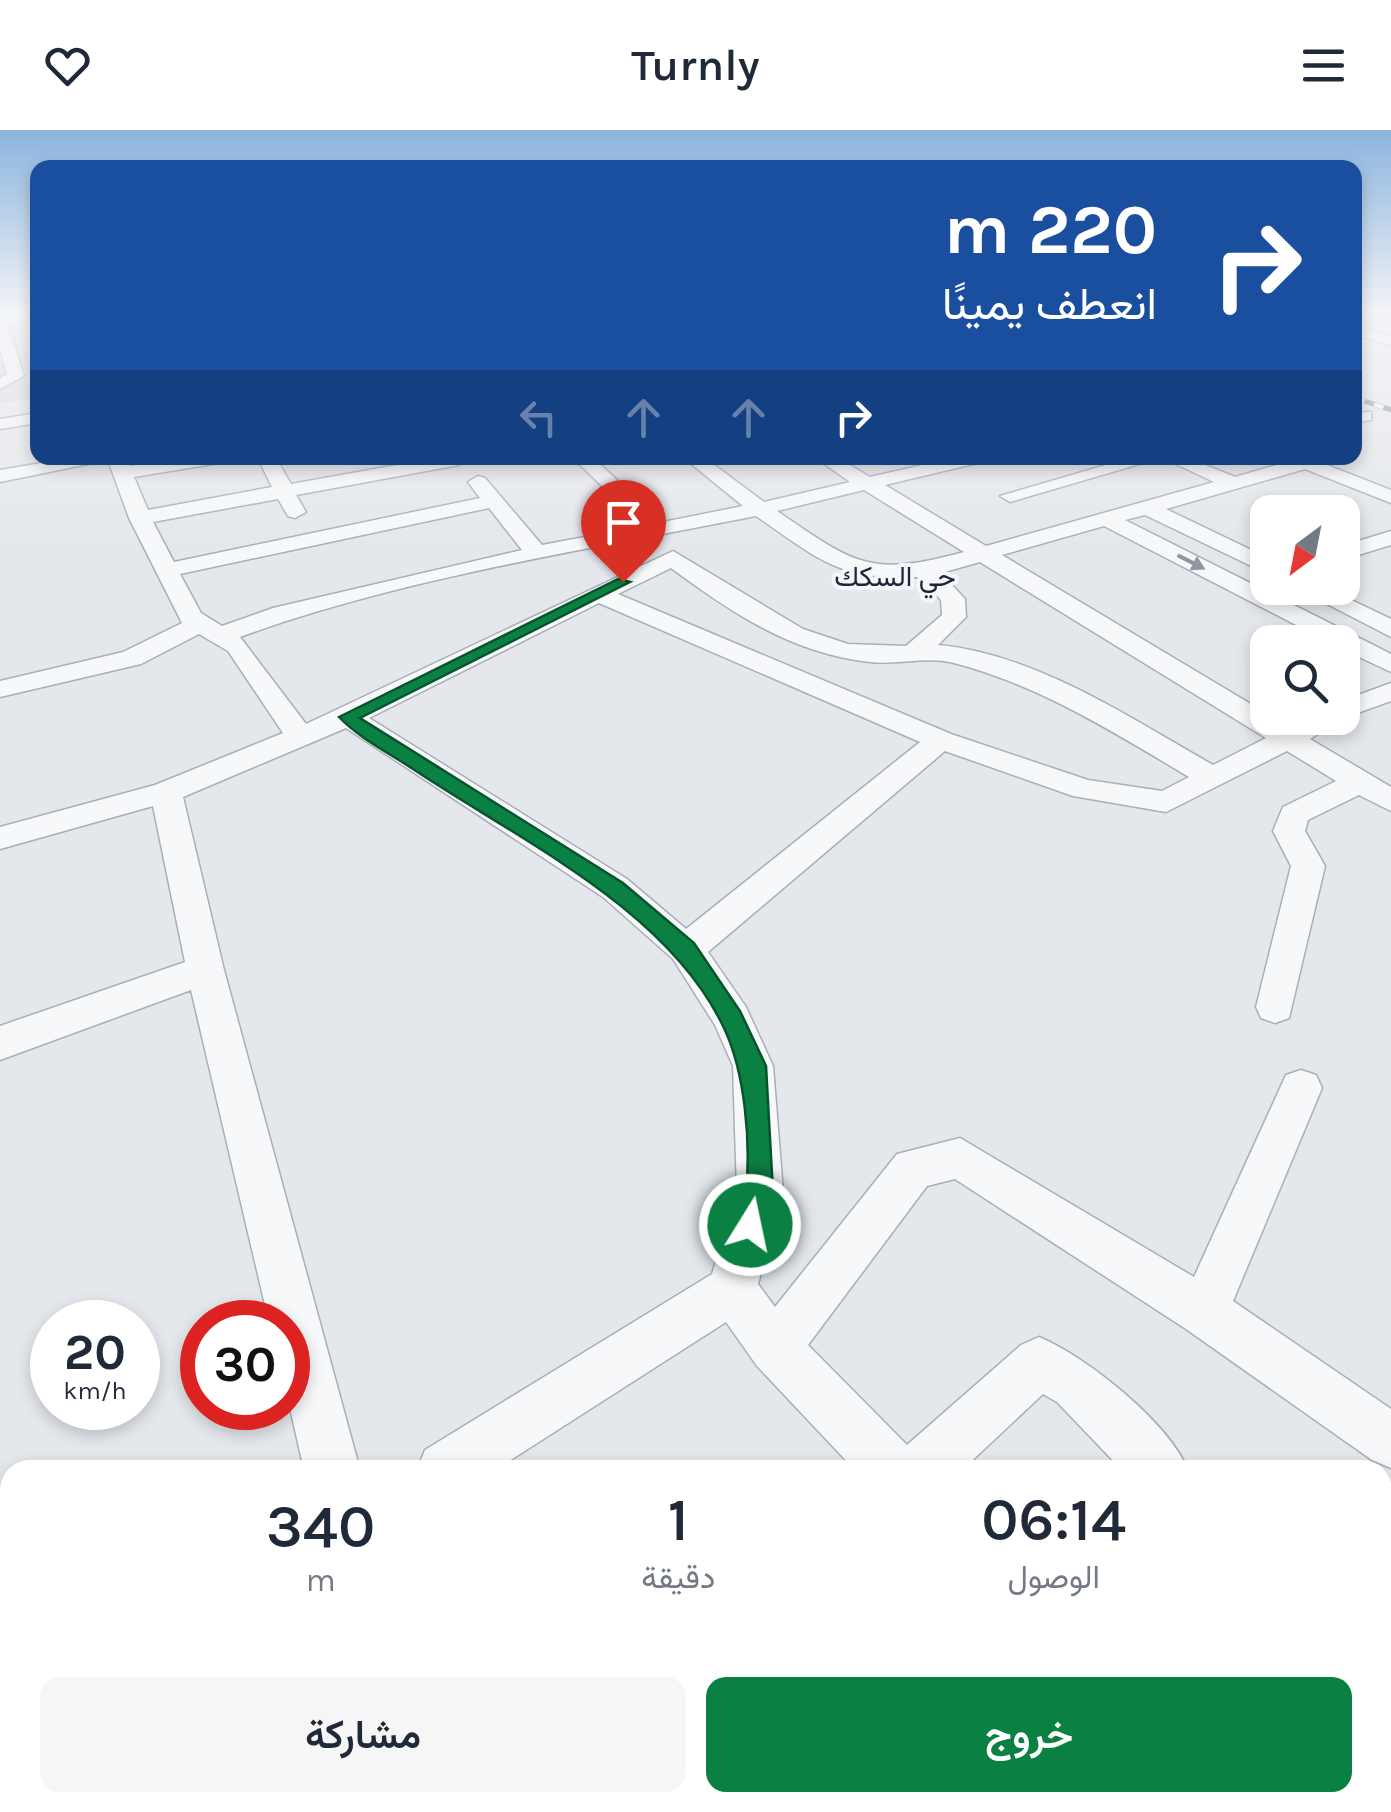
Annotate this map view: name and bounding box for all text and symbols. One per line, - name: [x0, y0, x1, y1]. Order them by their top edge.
- icon: heart: [40, 38, 95, 93]
- icon: menu: [1296, 38, 1351, 93]
- text: Turnly: [631, 39, 760, 91]
- text: 220 m: [944, 189, 1157, 271]
- icon: right: [1192, 200, 1322, 330]
- text: انعطف يمينًا: [942, 278, 1157, 330]
- icon: left: [511, 390, 566, 445]
- icon: ahead: [616, 390, 671, 445]
- icon: ahead: [721, 390, 776, 445]
- icon: right: [826, 390, 881, 445]
- pin: [581, 480, 666, 583]
- icon: arrive: [596, 495, 651, 550]
- north arrow: [1250, 495, 1360, 605]
- map controls: [1250, 495, 1360, 735]
- one-way arrow: [1177, 553, 1206, 570]
- district label: حي السكك: [834, 560, 956, 599]
- button: search: [1250, 625, 1360, 735]
- position arrow: [698, 1173, 802, 1277]
- speed limit sign: 30: [180, 1300, 310, 1430]
- text: 20: [64, 1323, 126, 1382]
- text: km/h: [63, 1376, 127, 1405]
- text: 1: [668, 1485, 689, 1555]
- text: 06:14: [981, 1485, 1126, 1555]
- text: 340: [266, 1492, 375, 1562]
- text: دقيقة: [641, 1559, 715, 1596]
- text: الوصول: [1007, 1559, 1100, 1596]
- text: m: [306, 1562, 336, 1599]
- button: مشاركة: [40, 1677, 686, 1792]
- button: خروج: [706, 1677, 1352, 1792]

